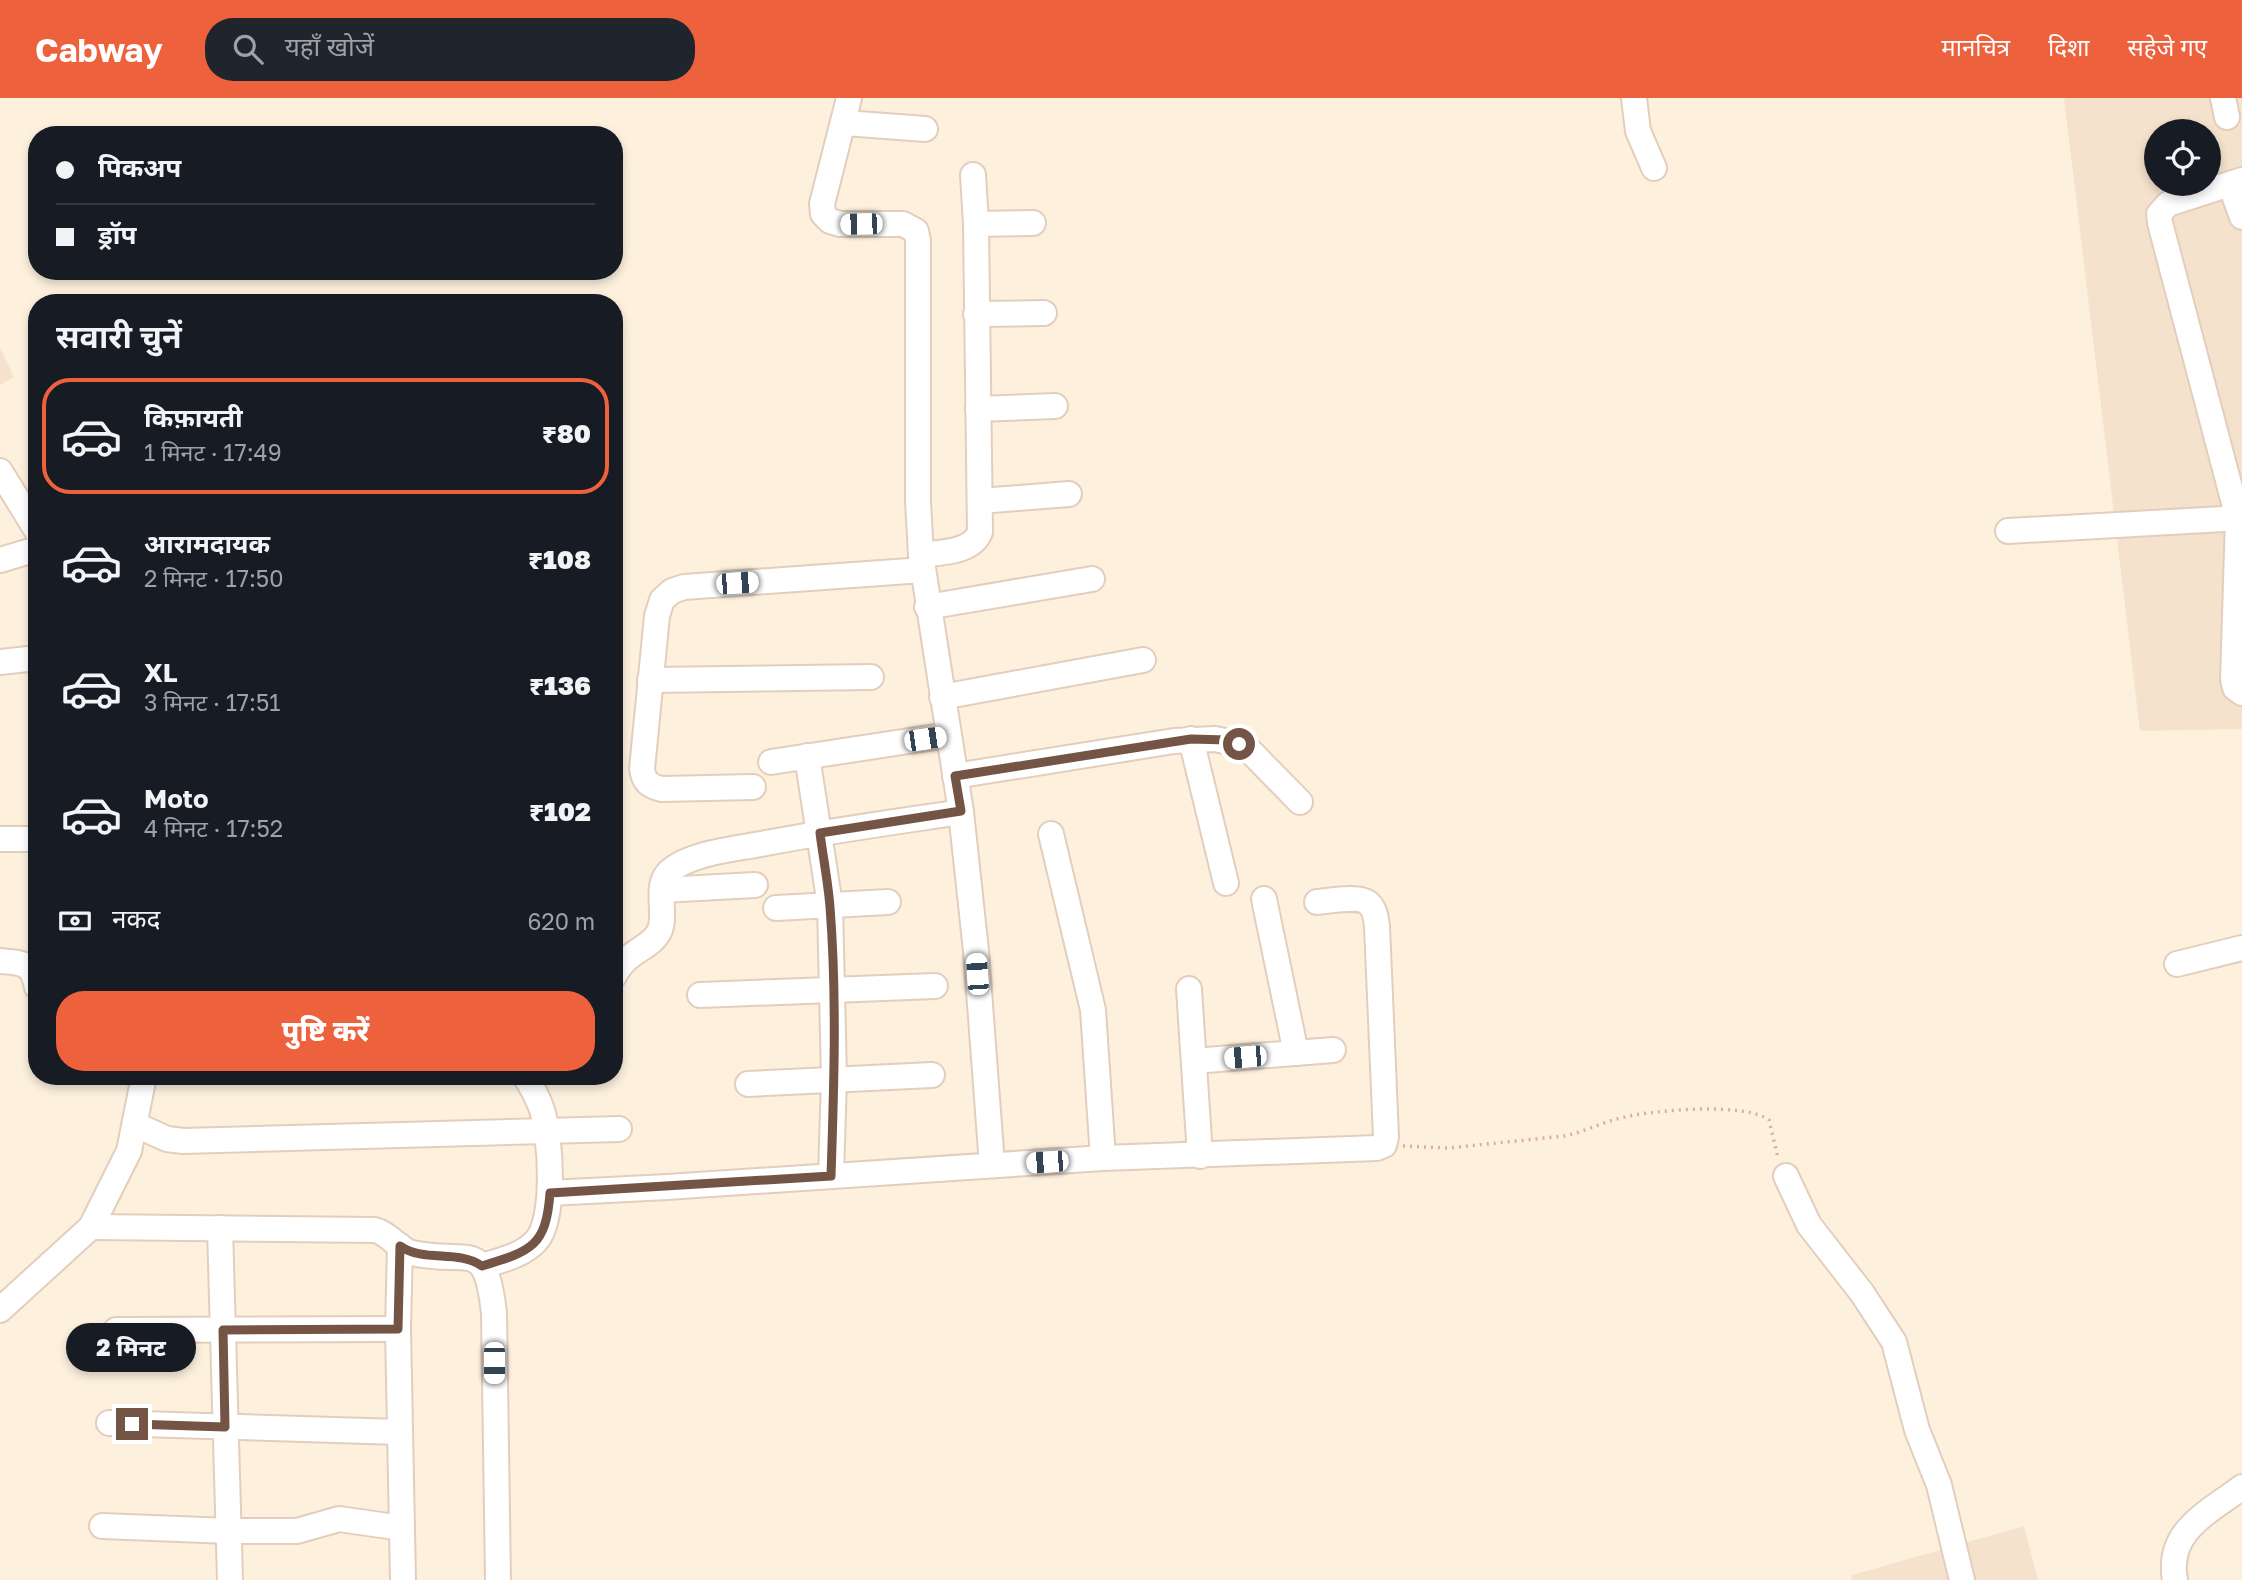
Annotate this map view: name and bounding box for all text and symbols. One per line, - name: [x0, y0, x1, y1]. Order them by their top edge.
- search box: [205, 18, 695, 81]
- text: Cabway: [35, 30, 163, 69]
- icon: search: [229, 30, 267, 68]
- text: यहाँ खोजें: [285, 31, 374, 62]
- text: मानचित्र: [1941, 32, 2010, 61]
- text: दिशा: [2048, 32, 2089, 61]
- text: सहेजे गए: [2127, 32, 2207, 61]
- map controls: [2144, 119, 2221, 196]
- button: locate: [2144, 119, 2221, 196]
- text: पिकअप: [98, 152, 181, 183]
- car: [840, 213, 883, 235]
- text: ड्रॉप: [98, 219, 136, 250]
- text: सवारी चुनें: [56, 317, 182, 355]
- text: किफ़ायती: [144, 402, 243, 433]
- icon: car: [60, 405, 123, 468]
- text: ₹80: [542, 418, 591, 449]
- text: 1 मिनट · 17:49: [144, 438, 282, 466]
- text: आरामदायक: [144, 528, 270, 559]
- icon: car: [60, 531, 123, 594]
- text: ₹108: [528, 544, 591, 575]
- text: 2 मिनट · 17:50: [144, 564, 283, 592]
- car: [716, 571, 759, 595]
- icon: car: [60, 657, 123, 720]
- text: XL: [144, 657, 178, 688]
- text: ₹136: [529, 670, 591, 701]
- text: 3 मिनट · 17:51: [144, 688, 280, 716]
- car: [903, 726, 948, 752]
- route start: [1223, 728, 1255, 760]
- icon: car: [60, 783, 123, 846]
- text: Moto: [144, 783, 209, 814]
- text: ₹102: [529, 796, 591, 827]
- text: 4 मिनट · 17:52: [144, 814, 283, 842]
- icon: cash: [56, 902, 94, 940]
- text: नकद: [112, 903, 160, 934]
- text: 620 m: [527, 907, 595, 935]
- car: [966, 952, 989, 996]
- button: पुष्टि करें: [56, 991, 595, 1071]
- car: [1224, 1045, 1267, 1069]
- car: [1026, 1150, 1069, 1174]
- callout: 2 मिनट: [67, 1322, 197, 1372]
- text: 2 मिनट: [96, 1333, 166, 1361]
- car: [484, 1342, 505, 1384]
- route end: [116, 1408, 148, 1440]

